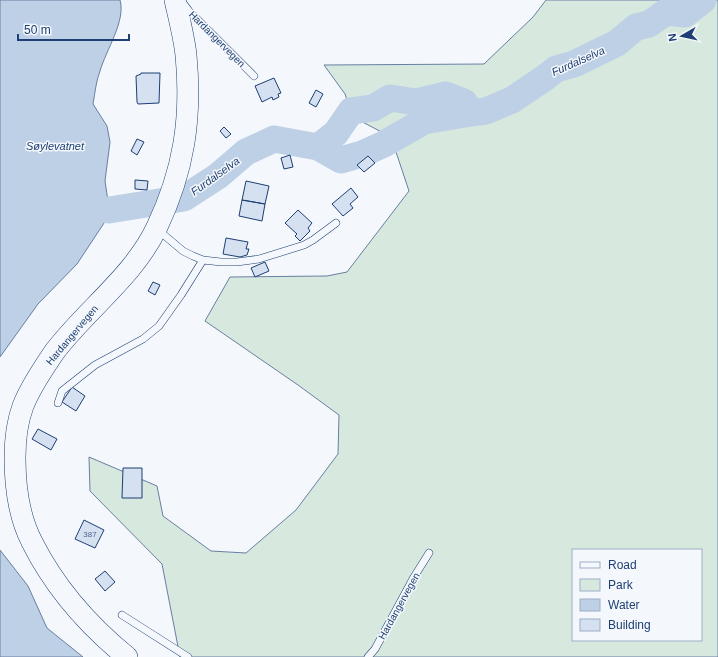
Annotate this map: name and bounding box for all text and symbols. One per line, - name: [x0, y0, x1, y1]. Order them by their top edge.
- street label: Hardangervegen: [187, 9, 247, 69]
- scale bar: [18, 16, 129, 42]
- north arrow: [662, 16, 702, 56]
- text: 50 m: [24, 23, 51, 37]
- text: N: [666, 33, 679, 42]
- water label: Furdalselva: [550, 44, 606, 78]
- water label: Søylevatnet: [26, 140, 85, 152]
- water label: Furdalselva: [188, 154, 242, 198]
- street label: Hardangervegen: [44, 303, 100, 367]
- house number: 387: [83, 530, 97, 539]
- legend: [572, 549, 702, 641]
- text: Road: [608, 558, 637, 572]
- street label: Hardangervegen: [376, 571, 422, 641]
- text: Park: [608, 578, 634, 592]
- text: Water: [608, 598, 640, 612]
- text: Building: [608, 618, 651, 632]

